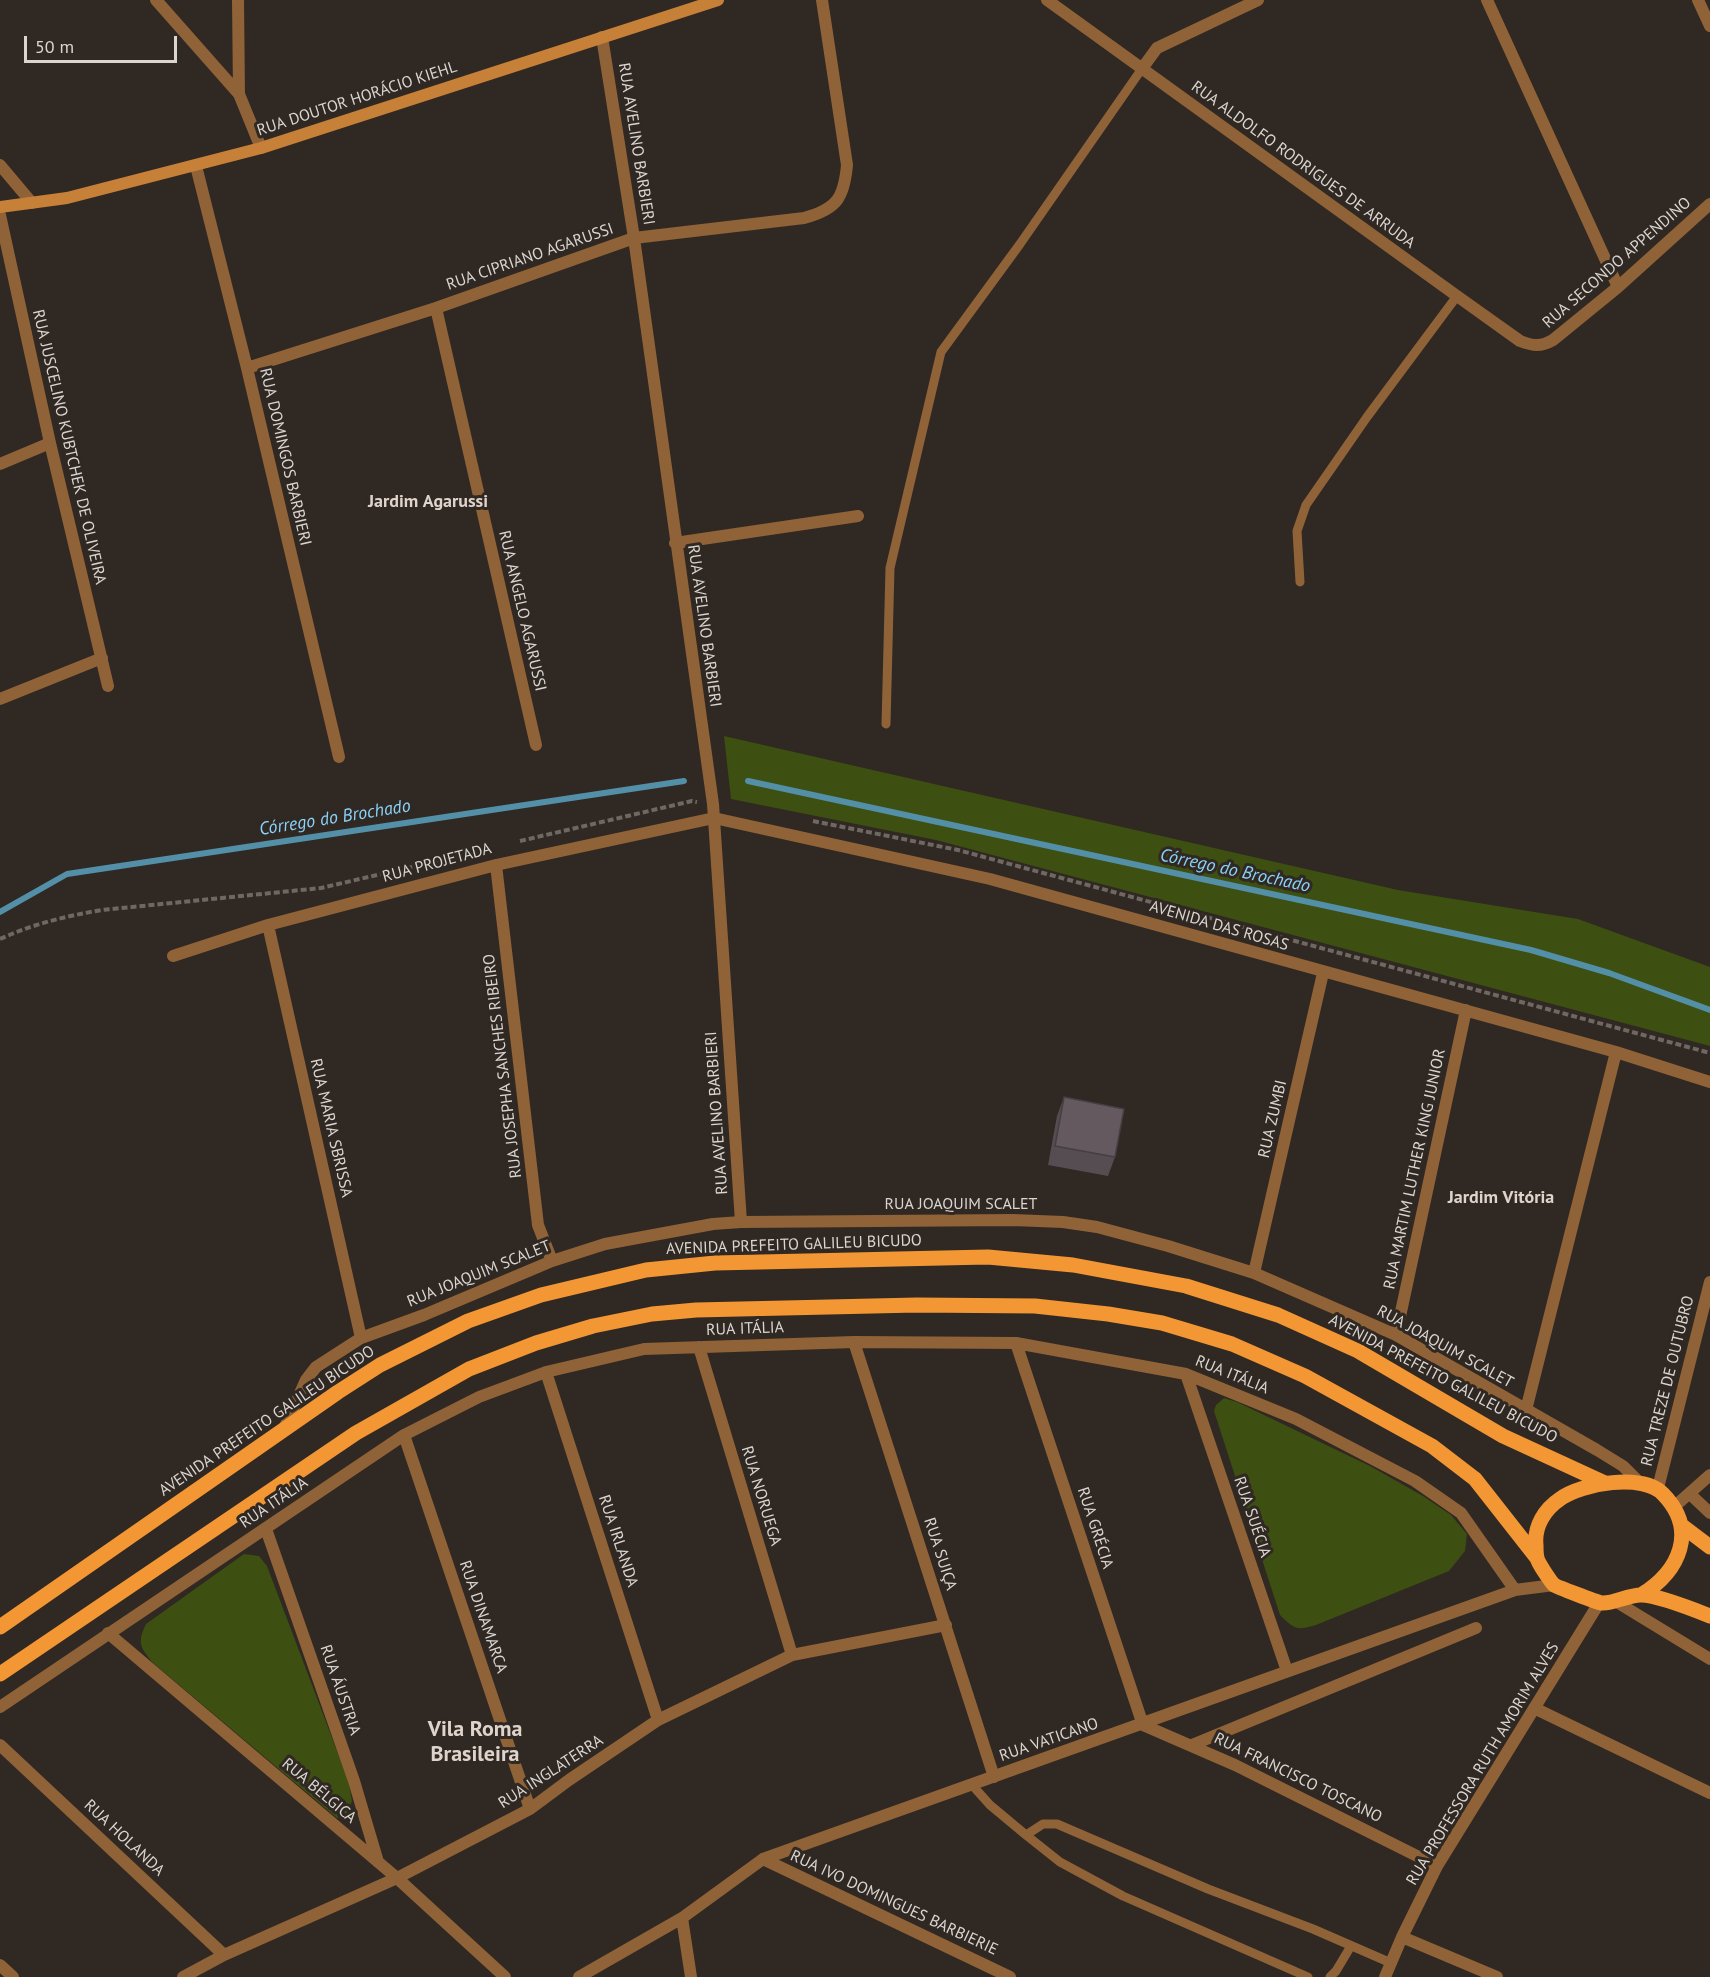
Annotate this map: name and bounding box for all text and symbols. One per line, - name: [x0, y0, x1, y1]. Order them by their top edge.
- scale bar: [27, 24, 180, 62]
- text: 50 m: [35, 35, 74, 58]
- street label: RUA DOUTOR HORÁCIO KIEHL: [255, 58, 459, 140]
- street label: RUA AVELINO BARBIERI: [614, 62, 658, 226]
- street label: RUA ALDOLFO RODRIGUES DE ARRUDA: [1187, 77, 1419, 253]
- street label: RUA SECONDO APPENDINO: [1539, 193, 1695, 333]
- street label: RUA CIPRIANO AGARUSSI: [444, 219, 616, 295]
- street label: RUA JUSCELINO KUBTCHEK DE OLIVEIRA: [28, 308, 110, 586]
- street label: RUA DOMINGOS BARBIERI: [255, 366, 315, 548]
- district label: Jardim Agarussi: [368, 491, 488, 513]
- street label: RUA ANGELO AGARUSSI: [494, 529, 550, 693]
- street label: RUA AVELINO BARBIERI: [683, 544, 725, 708]
- water label: Córrego do Brochado: [258, 795, 412, 841]
- street label: RUA PROJETADA: [380, 839, 494, 887]
- water label: Córrego do Brochado: [1158, 845, 1312, 897]
- street label: AVENIDA DAS ROSAS: [1147, 897, 1291, 955]
- street label: RUA JOSEPHA SANCHES RIBEIRO: [480, 953, 526, 1179]
- street label: RUA AVELINO BARBIERI: [702, 1031, 732, 1195]
- street label: RUA MARTIM LUTHER KING JUNIOR: [1380, 1047, 1450, 1291]
- street label: RUA MARIA SBRISSA: [306, 1057, 356, 1199]
- street label: RUA ZUMBI: [1255, 1078, 1291, 1160]
- district label: Jardim Vitória: [1448, 1187, 1554, 1209]
- street label: RUA JOAQUIM SCALET: [885, 1194, 1037, 1214]
- street label: AVENIDA PREFEITO GALILEU BICUDO: [666, 1231, 922, 1259]
- street label: RUA JOAQUIM SCALET: [404, 1236, 554, 1312]
- street label: RUA TREZE DE OUTUBRO: [1637, 1294, 1699, 1468]
- street label: RUA JOAQUIM SCALET: [1373, 1302, 1517, 1392]
- street label: AVENIDA PREFEITO GALILEU BICUDO: [1326, 1310, 1560, 1448]
- street label: RUA ITÁLIA: [706, 1318, 784, 1340]
- street label: AVENIDA PREFEITO GALILEU BICUDO: [156, 1341, 378, 1501]
- street label: RUA ITÁLIA: [1192, 1352, 1272, 1398]
- street label: RUA NORUEGA: [737, 1444, 785, 1548]
- street label: RUA ITÁLIA: [236, 1473, 312, 1533]
- street label: RUA SUÉCIA: [1229, 1474, 1275, 1560]
- street label: RUA GRÉCIA: [1073, 1485, 1117, 1571]
- street label: RUA IRLANDA: [594, 1493, 642, 1589]
- street label: RUA SUIÇA: [919, 1515, 961, 1593]
- street label: RUA DINAMARCA: [455, 1558, 511, 1676]
- street label: RUA PROFESSORA RUTH AMORIM ALVES: [1403, 1639, 1563, 1889]
- street label: RUA ÁUSTRIA: [316, 1642, 364, 1738]
- street label: RUA VATICANO: [997, 1714, 1101, 1766]
- district label: Vila Roma Brasileira: [428, 1717, 522, 1768]
- street label: RUA FRANCISCO TOSCANO: [1211, 1729, 1385, 1827]
- street label: RUA INGLATERRA: [495, 1731, 607, 1813]
- street label: RUA BÉLGICA: [278, 1754, 360, 1828]
- street label: RUA HOLANDA: [80, 1796, 168, 1880]
- street label: RUA IVO DOMINGUES BARBIERIE: [787, 1846, 1001, 1960]

